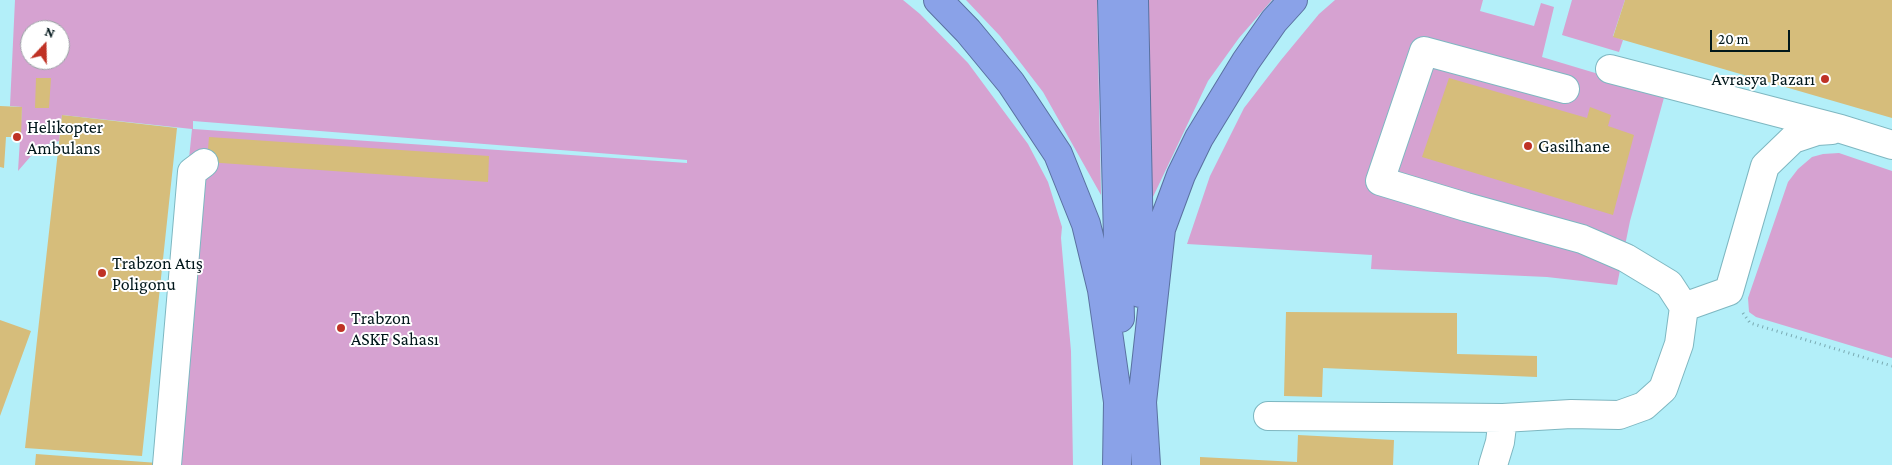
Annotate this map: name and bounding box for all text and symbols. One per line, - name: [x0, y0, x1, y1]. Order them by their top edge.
- north arrow: [20, 20, 70, 70]
- scale bar: [1712, 20, 1792, 52]
- text: N: [43, 23, 57, 41]
- text: 20 m: [1718, 31, 1749, 47]
- place label: Avrasya Pazarı: [1711, 68, 1815, 90]
- marker: Avrasya Pazarı: [1819, 73, 1831, 85]
- place label: Helikopter Ambulans: [27, 116, 103, 158]
- marker: Helikopter Ambulans: [11, 131, 23, 143]
- place label: Gasilhane: [1538, 135, 1610, 157]
- marker: Gasilhane: [1522, 140, 1534, 152]
- place label: Trabzon Atış Poligonu: [112, 252, 203, 294]
- marker: Trabzon Atış Poligonu: [96, 267, 108, 279]
- place label: Trabzon ASKF Sahası: [351, 307, 439, 350]
- marker: Trabzon ASKF Sahası: [335, 322, 347, 334]

